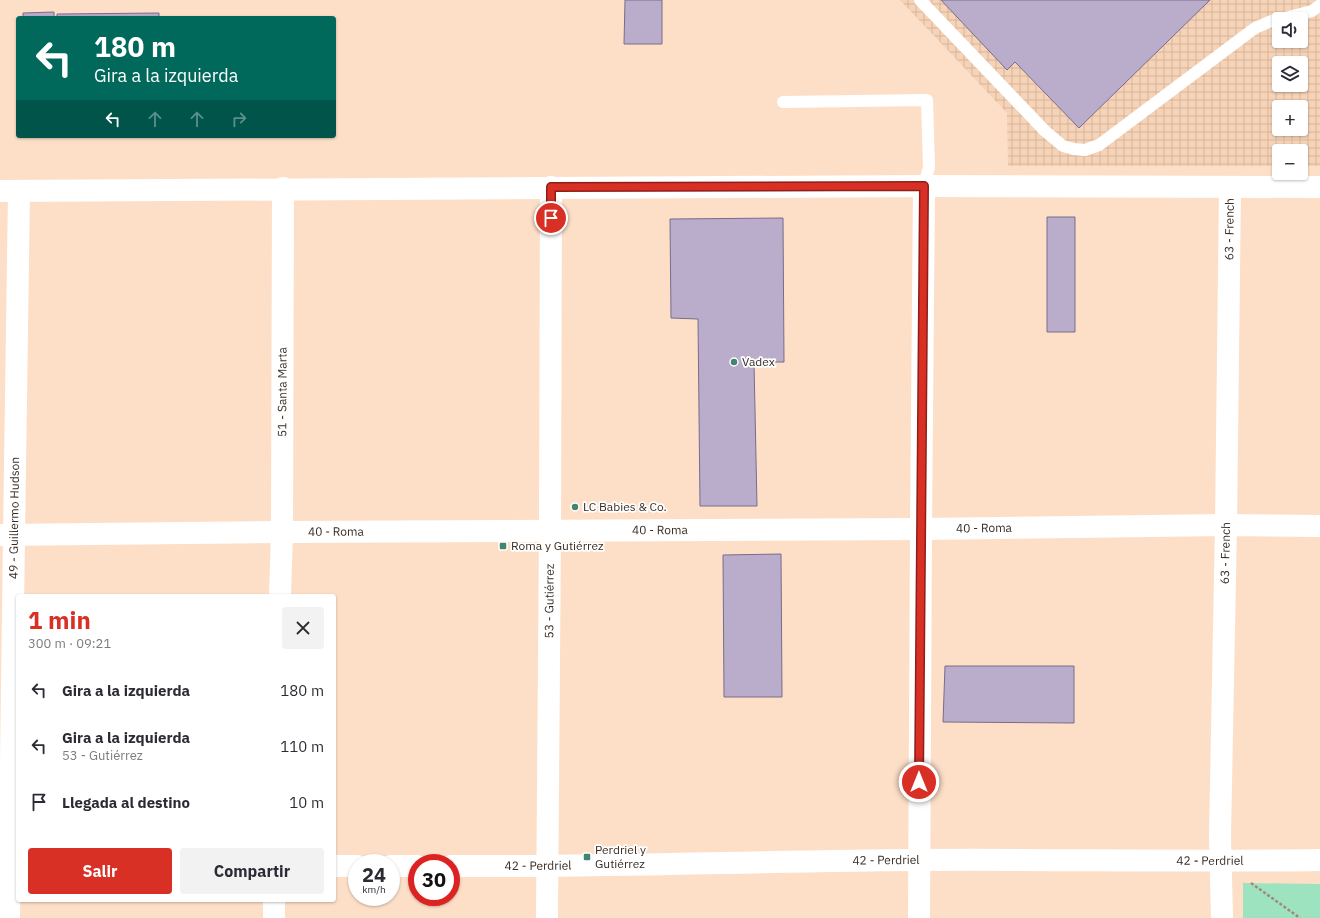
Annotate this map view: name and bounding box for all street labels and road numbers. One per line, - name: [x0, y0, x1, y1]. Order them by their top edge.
- street label: 63 - French: [1221, 198, 1237, 260]
- street label: 51 - Santa Marta: [274, 346, 290, 437]
- street label: 49 - Guillermo Hudson: [5, 457, 22, 579]
- street label: 40 - Roma: [956, 520, 1013, 536]
- street label: 40 - Roma: [632, 522, 689, 537]
- street label: 63 - French: [1217, 522, 1233, 584]
- street label: 40 - Roma: [308, 524, 365, 539]
- street label: 53 - Gutiérrez: [541, 563, 557, 638]
- street label: 42 - Perdriel: [852, 852, 920, 868]
- street label: 42 - Perdriel: [1176, 853, 1244, 868]
- street label: 42 - Perdriel: [504, 858, 572, 873]

